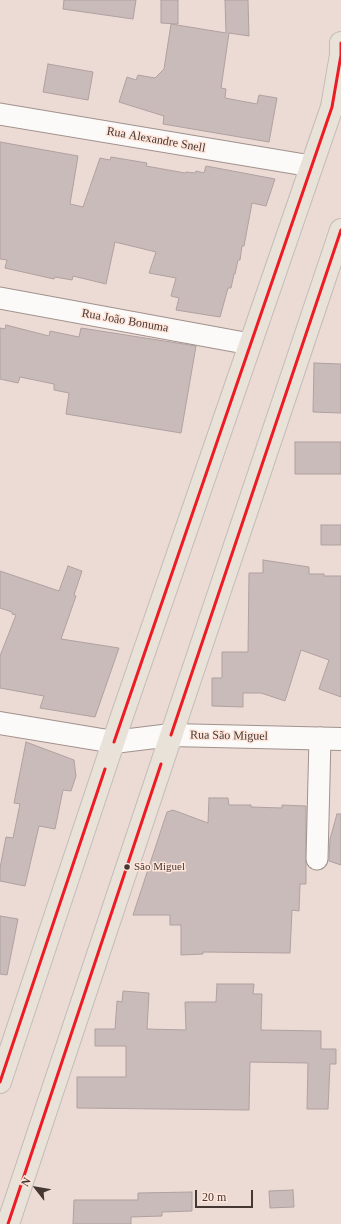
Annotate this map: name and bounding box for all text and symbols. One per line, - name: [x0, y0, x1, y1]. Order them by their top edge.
- street label: Rua Alexandre Snell: [106, 124, 206, 156]
- street label: Rua João Bonuma: [80, 306, 170, 336]
- street label: Rua São Miguel: [190, 728, 268, 744]
- place label: São Miguel: [134, 860, 185, 874]
- marker: São Miguel: [122, 862, 132, 872]
- north arrow: [16, 1168, 56, 1208]
- text: N: [19, 1175, 33, 1188]
- scale bar: [197, 1182, 255, 1208]
- text: 20 m: [202, 1190, 226, 1204]

